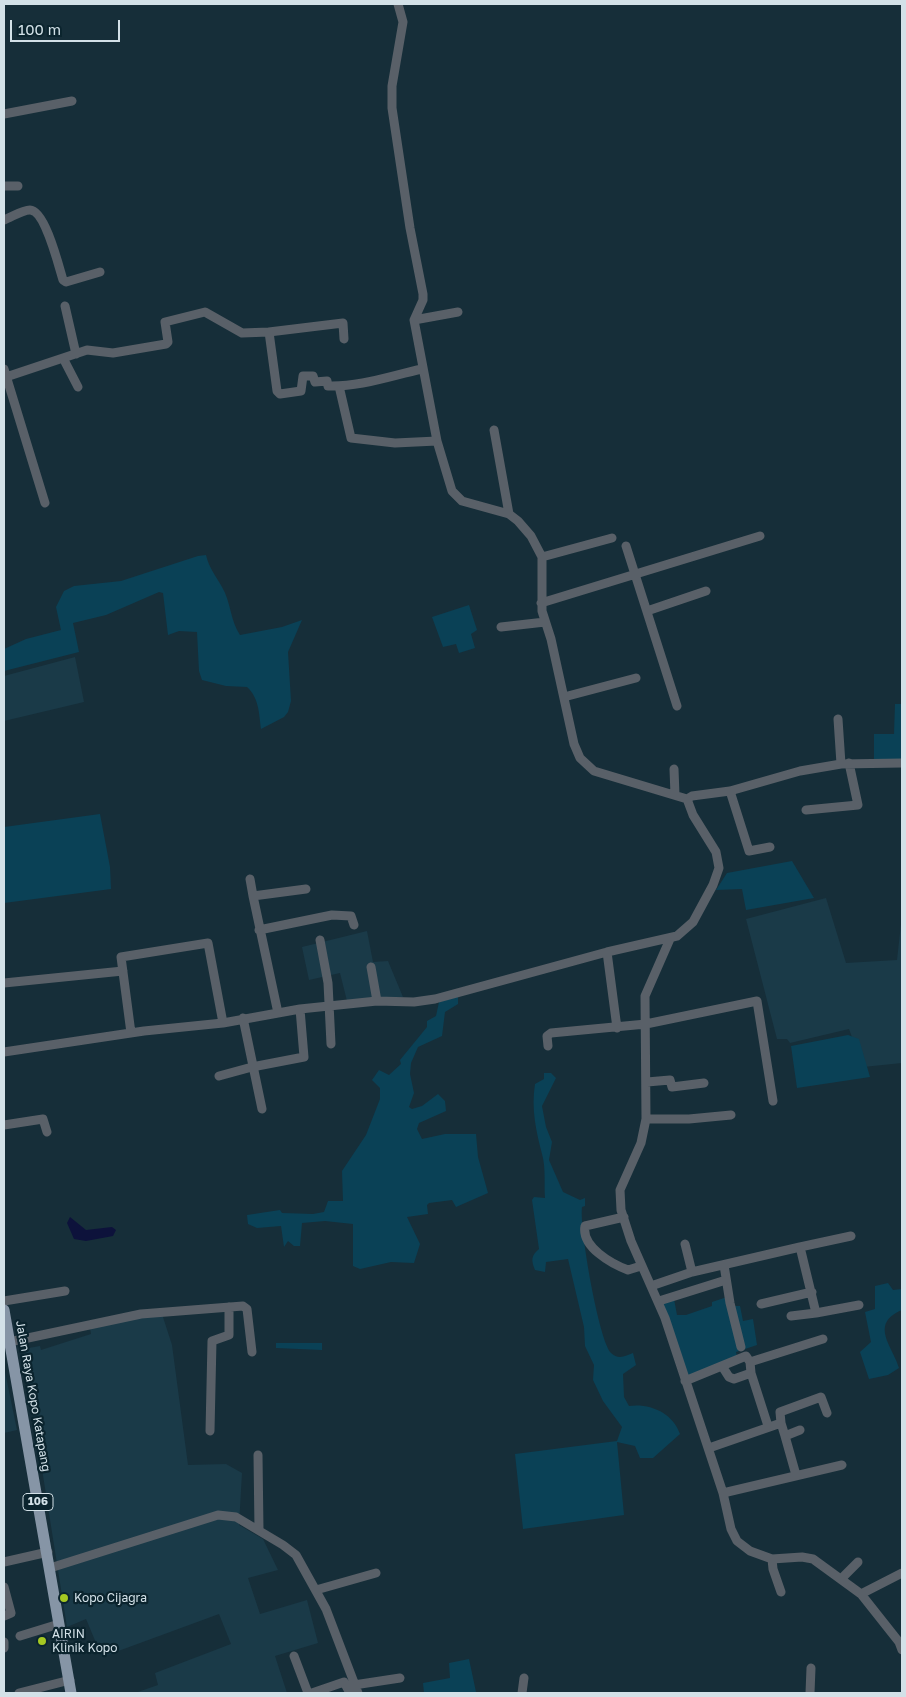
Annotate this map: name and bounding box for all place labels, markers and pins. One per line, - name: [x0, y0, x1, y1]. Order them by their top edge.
- place label: Kopo Cijagra: [74, 1591, 147, 1605]
- marker: Kopo Cijagra: [58, 1592, 70, 1604]
- place label: AIRIN Klinik Kopo: [52, 1627, 117, 1655]
- marker: AIRIN Klinik Kopo: [36, 1635, 48, 1647]

